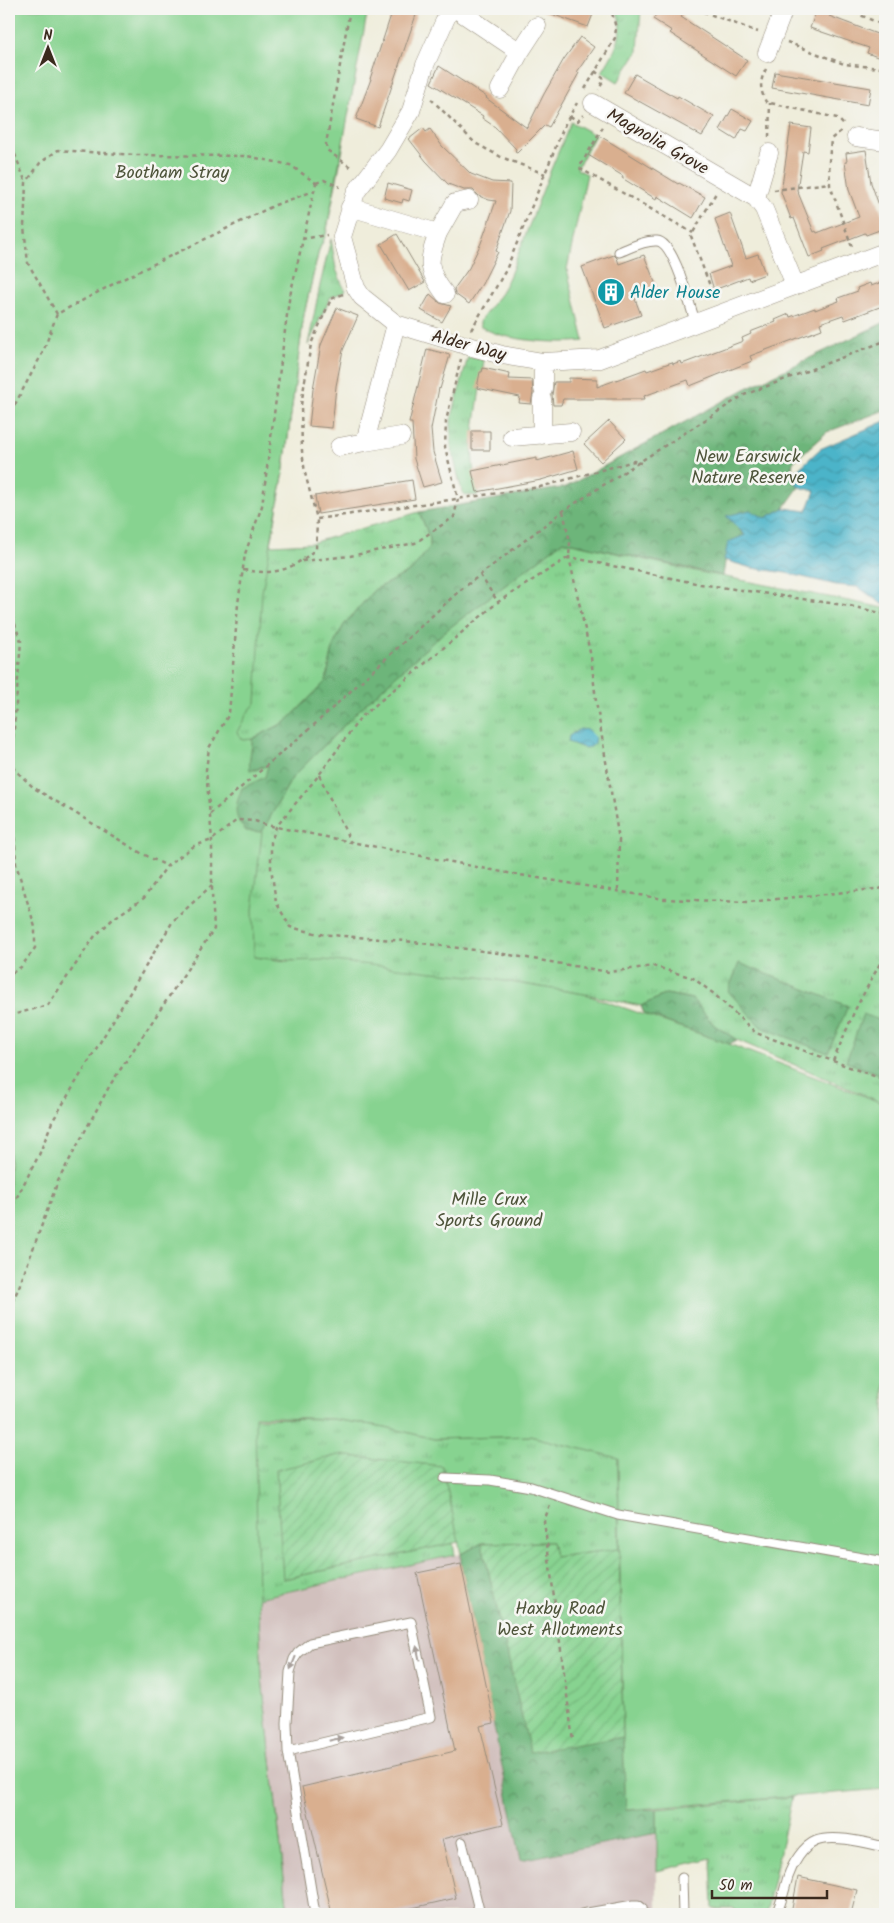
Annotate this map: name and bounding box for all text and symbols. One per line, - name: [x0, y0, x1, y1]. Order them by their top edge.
- north arrow: [22, 22, 72, 72]
- text: N: [44, 25, 53, 47]
- street label: Magnolia Grove: [601, 101, 714, 183]
- park label: Bootham Stray: [115, 159, 229, 188]
- building icon: Alder House: [596, 277, 626, 307]
- place label: Alder House: [630, 279, 720, 308]
- street label: Alder Way: [428, 323, 510, 371]
- park label: New Earswick Nature Reserve: [691, 443, 805, 493]
- park label: Mille Crux Sports Ground: [436, 1186, 543, 1236]
- park label: Haxby Road West Allotments: [497, 1595, 623, 1645]
- one-way arrow: [414, 1646, 422, 1661]
- one-way arrow: [289, 1656, 297, 1670]
- one-way arrow: [328, 1735, 343, 1743]
- scale bar: [712, 1868, 826, 1900]
- text: 50 m: [719, 1874, 753, 1898]

